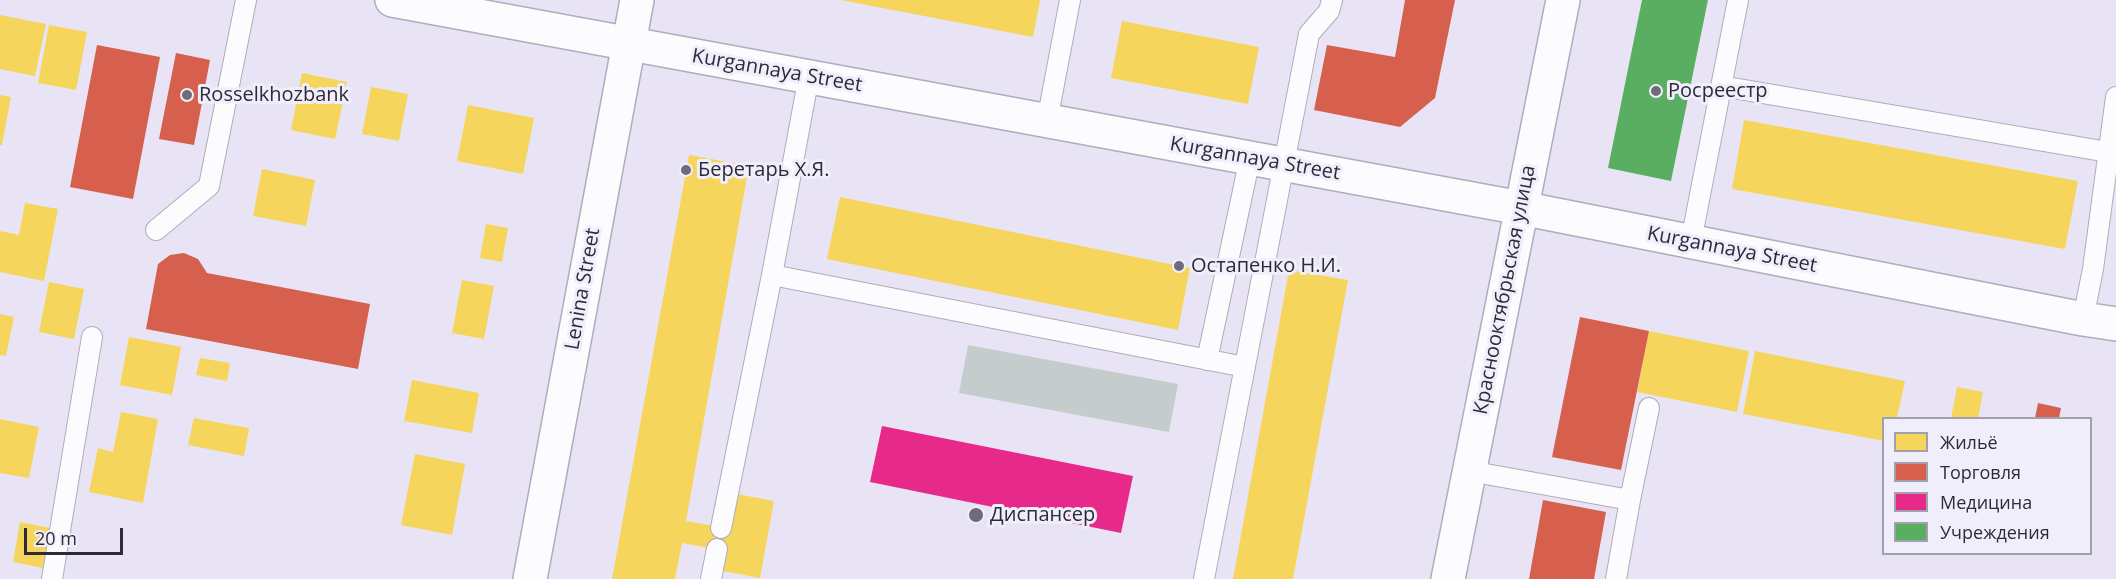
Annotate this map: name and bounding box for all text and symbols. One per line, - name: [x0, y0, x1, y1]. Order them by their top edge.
- street label: Kurgannaya Street: [690, 44, 864, 98]
- place label: Росреестр: [1668, 79, 1768, 103]
- place label: Rosselkhozbank: [199, 83, 349, 107]
- marker: Росреестр: [1649, 84, 1663, 98]
- marker: Rosselkhozbank: [180, 88, 194, 102]
- street label: Kurgannaya Street: [1168, 132, 1342, 186]
- place label: Беретарь Х.Я.: [698, 158, 829, 182]
- marker: Беретарь Х.Я.: [679, 163, 693, 177]
- street label: Краснооктябрьская улица: [1469, 163, 1541, 417]
- street label: Kurgannaya Street: [1645, 222, 1819, 278]
- street label: Lenina Street: [560, 226, 606, 352]
- place label: Остапенко Н.И.: [1191, 254, 1341, 278]
- marker: Остапенко Н.И.: [1172, 259, 1186, 273]
- legend: [1882, 417, 2092, 555]
- text: Жильё: [1940, 430, 1998, 454]
- text: Торговля: [1940, 460, 2021, 484]
- text: Медицина: [1940, 490, 2032, 514]
- place label: Диспансер: [990, 503, 1095, 527]
- marker: Диспансер: [967, 506, 985, 524]
- scale bar: [27, 516, 126, 554]
- text: Учреждения: [1940, 520, 2050, 544]
- text: 20 m: [35, 526, 77, 550]

